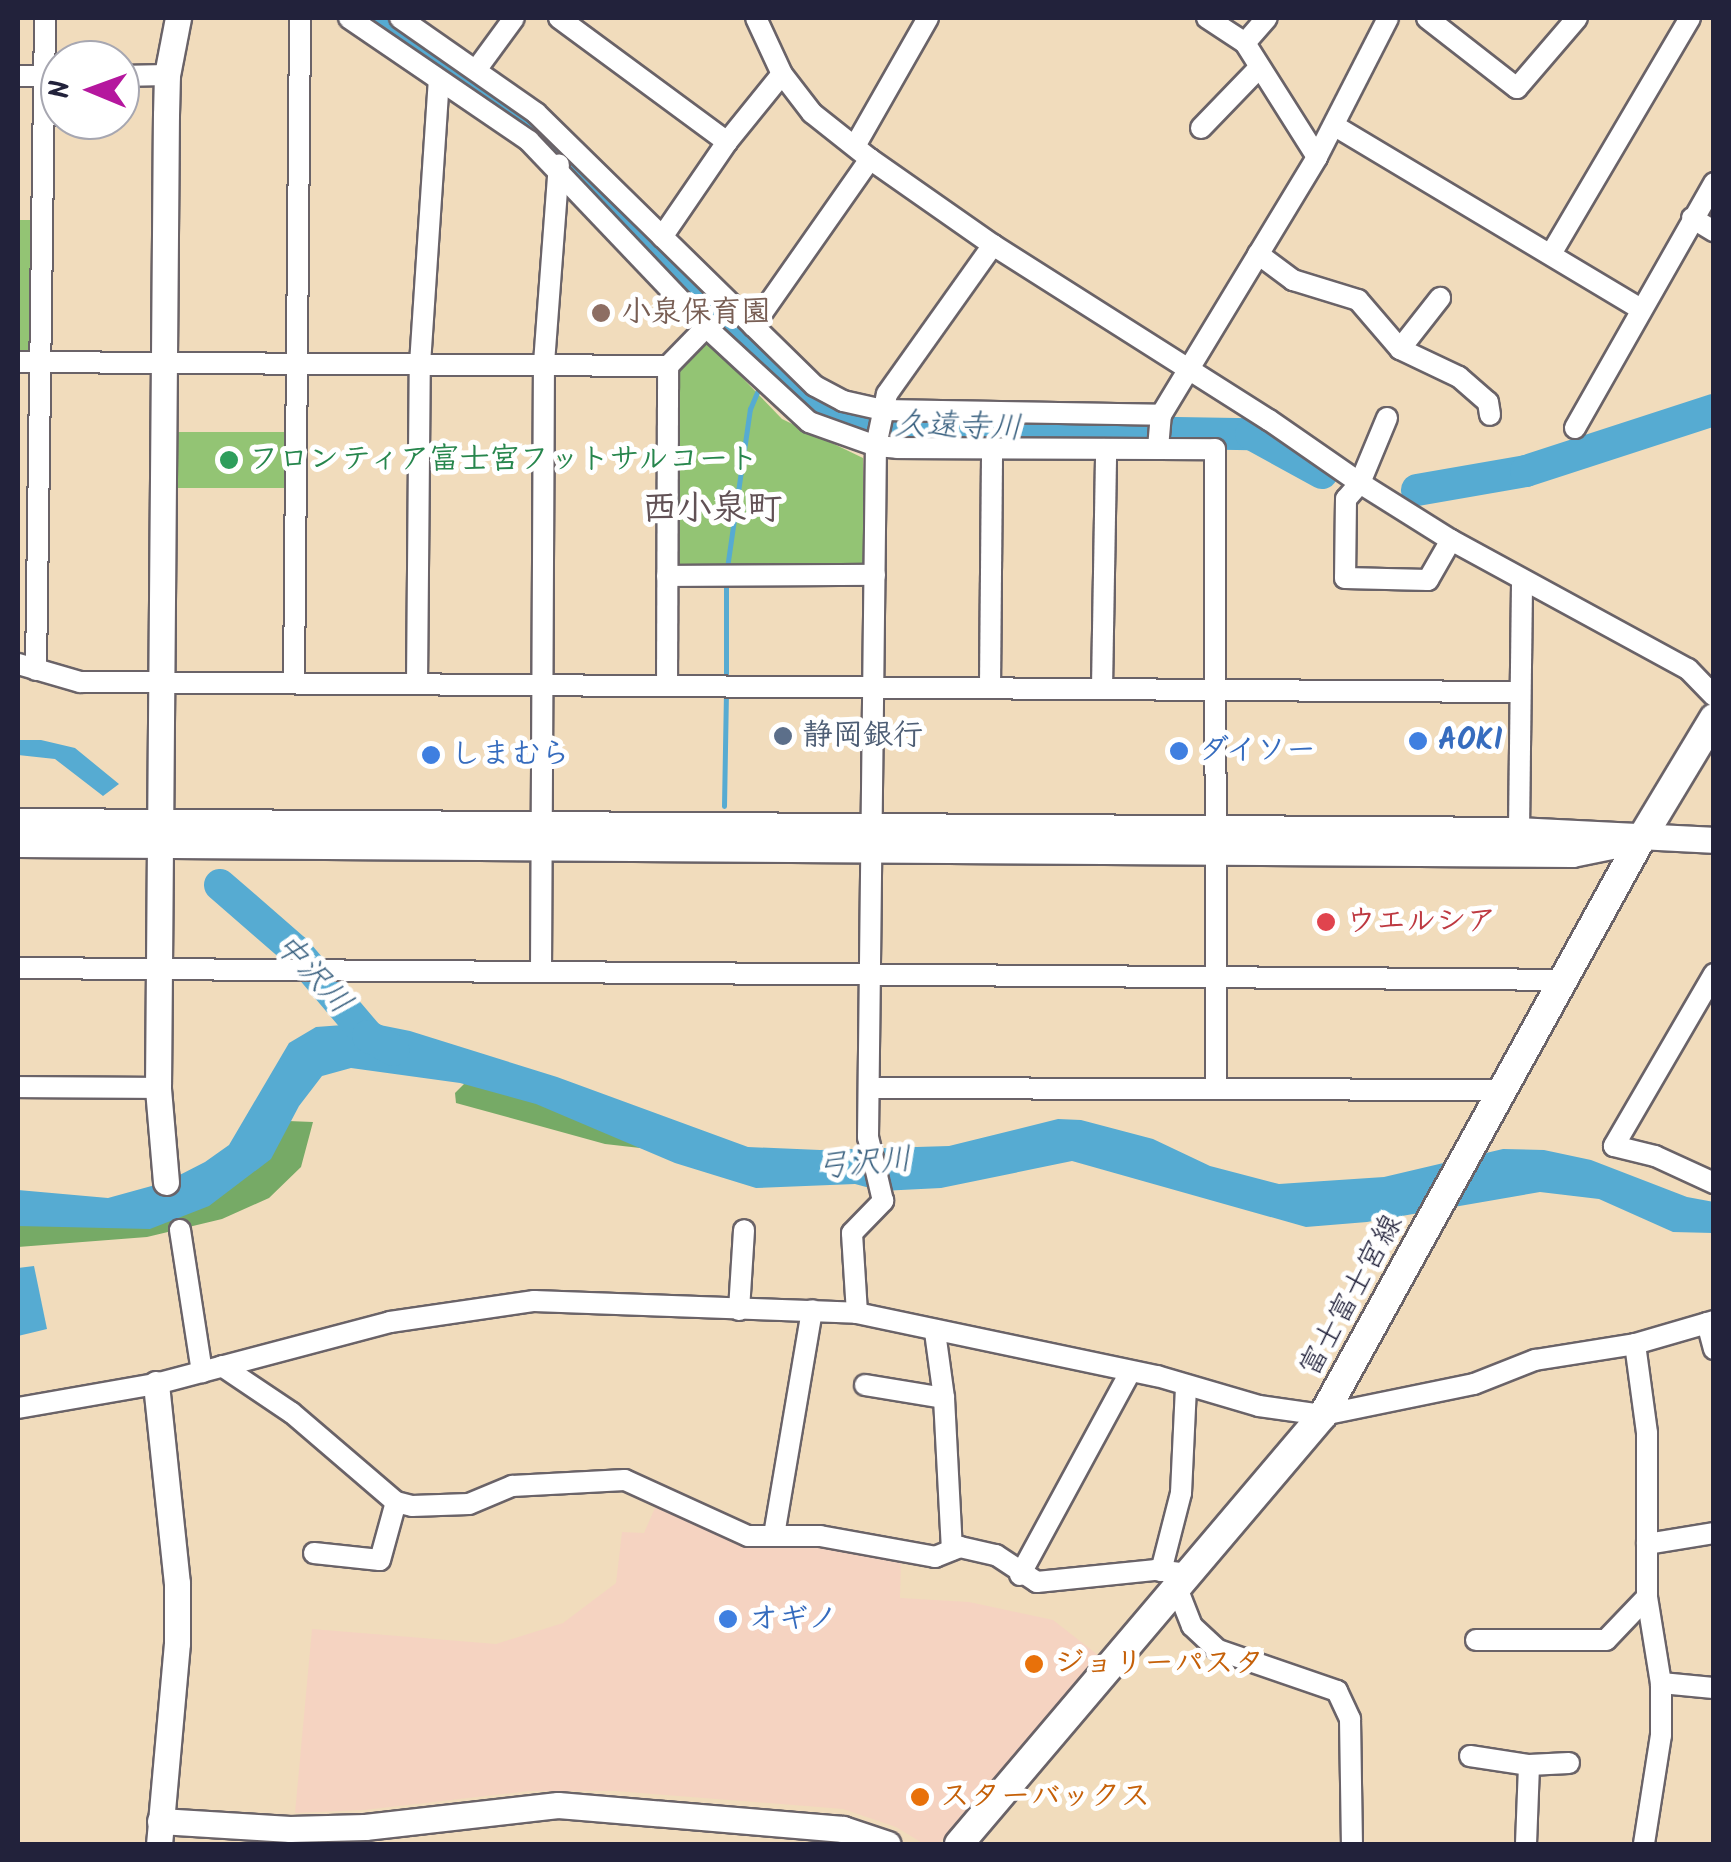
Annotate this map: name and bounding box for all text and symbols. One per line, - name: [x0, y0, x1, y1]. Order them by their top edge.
- north arrow: [40, 40, 140, 140]
- text: N: [39, 80, 84, 99]
- place label: 小泉保育園: [621, 295, 771, 331]
- marker: 小泉保育園: [590, 302, 612, 324]
- water label: 久遠寺川: [893, 407, 1023, 449]
- place label: フロンティア富士宮フットサルコート: [249, 442, 759, 478]
- marker: フロンティア富士宮フットサルコート: [218, 449, 240, 471]
- district label: 西小泉町: [642, 489, 782, 531]
- place label: 静岡銀行: [803, 718, 923, 754]
- place label: AOKI: [1438, 723, 1503, 759]
- marker: 静岡銀行: [772, 725, 794, 747]
- marker: AOKI: [1407, 730, 1429, 752]
- place label: ダイソー: [1199, 733, 1319, 769]
- place label: しまむら: [451, 737, 571, 773]
- marker: ダイソー: [1168, 740, 1190, 762]
- marker: しまむら: [420, 744, 442, 766]
- place label: ウエルシア: [1346, 904, 1496, 940]
- marker: ウエルシア: [1315, 911, 1337, 933]
- water label: 中沢川: [265, 927, 359, 1023]
- water label: 弓沢川: [815, 1142, 913, 1188]
- street label: 富士富士宮線: [1293, 1209, 1411, 1383]
- place label: オギノ: [748, 1601, 838, 1637]
- marker: オギノ: [717, 1608, 739, 1630]
- place label: ジョリーパスタ: [1054, 1646, 1264, 1682]
- marker: ジョリーパスタ: [1023, 1653, 1045, 1675]
- place label: スターバックス: [940, 1779, 1150, 1815]
- marker: スターバックス: [909, 1786, 931, 1808]

